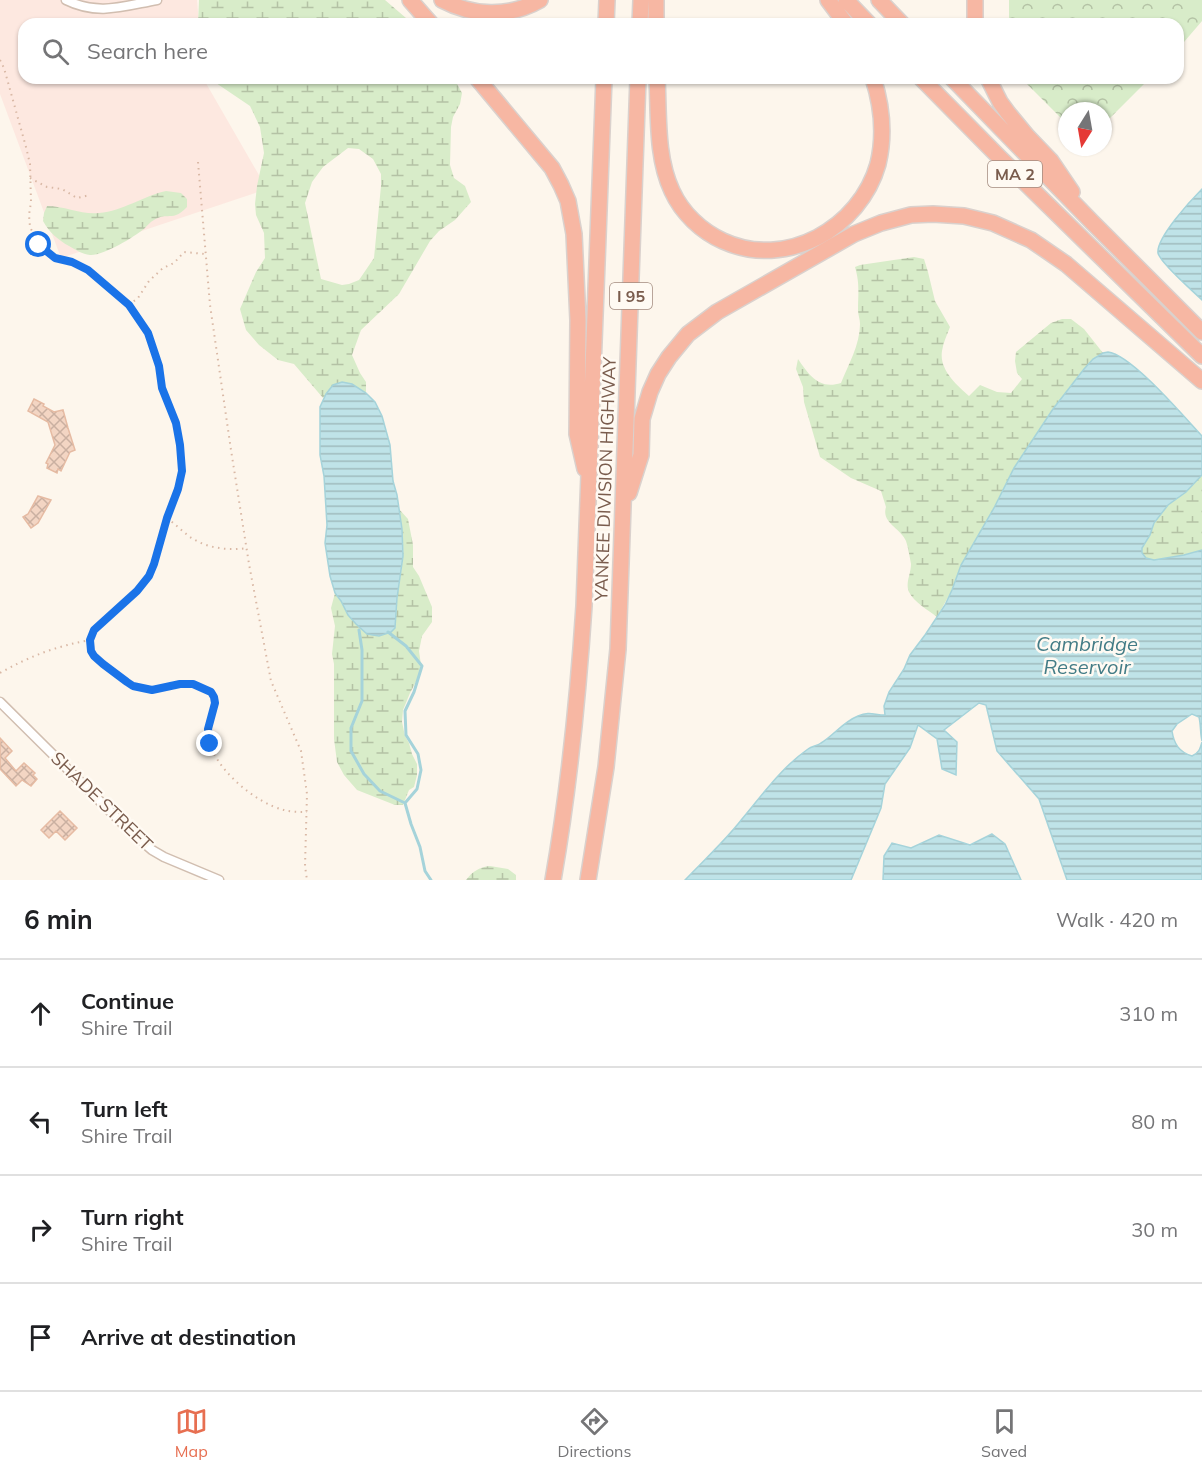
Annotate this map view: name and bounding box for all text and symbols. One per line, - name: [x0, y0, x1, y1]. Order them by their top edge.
- search box: [18, 18, 1184, 84]
- icon: search: [39, 35, 72, 68]
- text: Search here: [87, 37, 208, 65]
- north arrow: [1058, 102, 1112, 156]
- road number: MA 2: [988, 161, 1042, 187]
- route start: [25, 231, 51, 257]
- road number: I 95: [610, 283, 652, 309]
- street label: YANKEE DIVISION HIGHWAY: [589, 355, 621, 603]
- water label: Cambridge Reservoir: [1036, 631, 1138, 679]
- route end: [196, 730, 222, 756]
- street label: SHADE STREET: [46, 747, 158, 856]
- text: 6 min: [24, 903, 93, 936]
- text: Walk · 420 m: [1056, 907, 1178, 932]
- text: Continue: [81, 987, 174, 1015]
- icon: ahead: [24, 997, 57, 1030]
- text: 310 m: [1119, 1001, 1178, 1026]
- text: Shire Trail: [81, 1015, 172, 1040]
- text: Turn left: [81, 1095, 168, 1123]
- icon: left: [24, 1105, 57, 1138]
- text: 80 m: [1131, 1109, 1178, 1134]
- text: Shire Trail: [81, 1123, 172, 1148]
- text: Turn right: [81, 1203, 184, 1231]
- icon: right: [24, 1213, 57, 1246]
- text: 30 m: [1131, 1217, 1178, 1242]
- text: Shire Trail: [81, 1231, 172, 1256]
- icon: arrive: [24, 1321, 57, 1354]
- text: Arrive at destination: [81, 1323, 296, 1351]
- tab: Map: [175, 1405, 208, 1461]
- tab: Directions: [557, 1405, 631, 1461]
- tab: Saved: [981, 1405, 1027, 1461]

